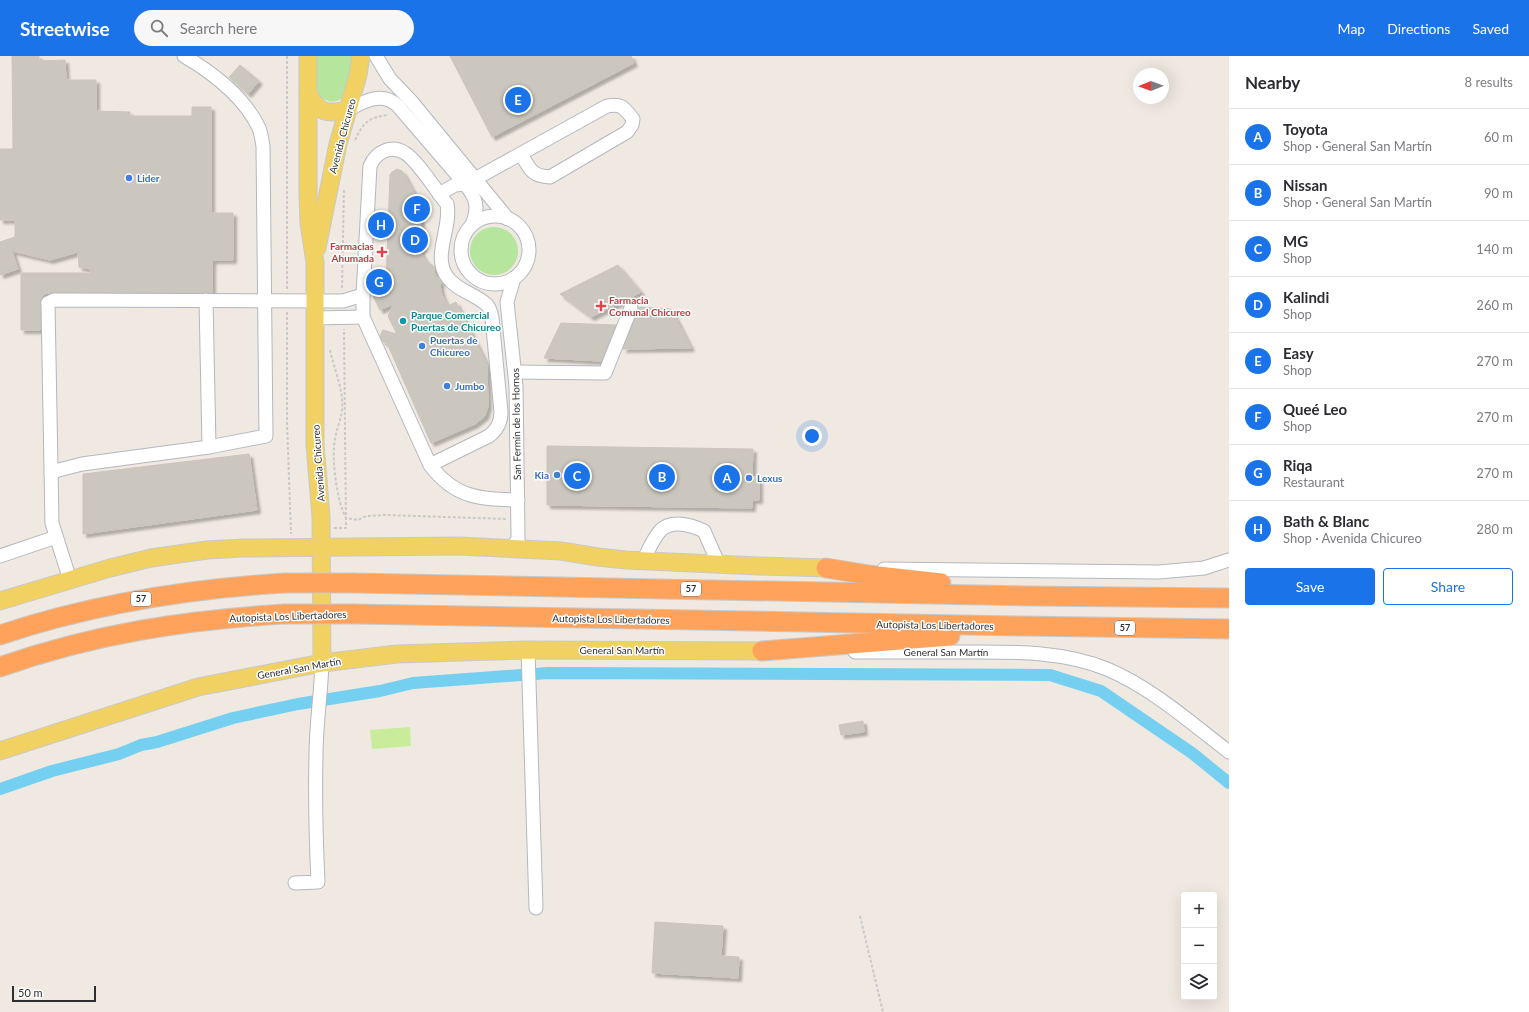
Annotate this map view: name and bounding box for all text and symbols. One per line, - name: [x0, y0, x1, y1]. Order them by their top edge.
- search box: [134, 10, 414, 46]
- text: Streetwise: [20, 17, 110, 40]
- icon: search: [148, 17, 170, 39]
- text: Search here: [180, 19, 257, 37]
- text: Map: [1338, 20, 1365, 37]
- text: Directions: [1387, 20, 1450, 37]
- text: Saved: [1472, 20, 1509, 37]
- north arrow: [1133, 68, 1169, 104]
- text: Nearby: [1245, 72, 1300, 93]
- text: 8 results: [1465, 74, 1513, 90]
- pin: E: [505, 85, 531, 115]
- street label: Avenida Chicureo: [326, 97, 358, 175]
- text: Toyota: [1283, 120, 1328, 138]
- text: A: [1253, 129, 1263, 145]
- text: 60 m: [1484, 129, 1513, 145]
- text: Shop · General San Martín: [1283, 138, 1432, 154]
- place label: Lider: [137, 172, 160, 184]
- marker: Lider: [124, 173, 134, 183]
- text: Nissan: [1283, 176, 1328, 194]
- text: B: [1254, 185, 1262, 201]
- text: 90 m: [1484, 185, 1513, 201]
- pin: F: [404, 194, 430, 224]
- text: Shop · General San Martín: [1283, 194, 1432, 210]
- pin: H: [368, 210, 394, 240]
- pin: D: [402, 225, 428, 255]
- text: MG: [1283, 232, 1308, 250]
- place label: Farmacias Ahumada: [330, 240, 375, 264]
- text: C: [1254, 241, 1262, 257]
- text: 140 m: [1476, 241, 1513, 257]
- marker: Farmacias Ahumada: [377, 247, 387, 257]
- text: Shop: [1283, 250, 1312, 266]
- pin: G: [366, 267, 392, 297]
- text: Kalindi: [1283, 288, 1329, 306]
- place label: Farmacia Comunal Chicureo: [609, 294, 691, 318]
- text: D: [1253, 297, 1263, 313]
- text: 260 m: [1476, 297, 1513, 313]
- marker: Farmacia Comunal Chicureo: [596, 301, 606, 311]
- text: Shop: [1283, 306, 1312, 322]
- place label: Parque Comercial Puertas de Chicureo: [411, 309, 501, 333]
- marker: Parque Comercial Puertas de Chicureo: [398, 316, 408, 326]
- place label: Puertas de Chicureo: [430, 334, 478, 358]
- marker: Puertas de Chicureo: [417, 341, 427, 351]
- text: Easy: [1283, 344, 1314, 362]
- text: E: [1254, 353, 1262, 369]
- text: 270 m: [1476, 353, 1513, 369]
- text: Shop: [1283, 362, 1312, 378]
- street label: San Fermín de los Hornos: [509, 368, 523, 480]
- place label: Jumbo: [455, 380, 485, 392]
- marker: Jumbo: [442, 381, 452, 391]
- text: Queé Leo: [1283, 400, 1347, 418]
- text: F: [1254, 409, 1262, 425]
- text: 270 m: [1476, 409, 1513, 425]
- text: Shop: [1283, 418, 1312, 434]
- street label: Avenida Chicureo: [309, 424, 327, 502]
- your location: [802, 426, 822, 446]
- text: Riqa: [1283, 456, 1312, 474]
- pin: C: [564, 461, 590, 491]
- pin: B: [649, 462, 675, 492]
- pin: A: [714, 463, 740, 493]
- text: G: [1253, 465, 1263, 481]
- text: 270 m: [1476, 465, 1513, 481]
- place label: Kia: [535, 469, 549, 481]
- marker: Kia: [552, 470, 562, 480]
- place label: Lexus: [757, 472, 783, 484]
- marker: Lexus: [744, 473, 754, 483]
- text: Restaurant: [1283, 474, 1345, 490]
- text: Bath & Blanc: [1283, 512, 1369, 530]
- text: H: [1253, 521, 1263, 537]
- text: 280 m: [1476, 521, 1513, 537]
- text: Shop · Avenida Chicureo: [1283, 530, 1422, 546]
- button: Save: [1245, 568, 1375, 605]
- button: Share: [1383, 568, 1513, 605]
- road number: 57: [681, 582, 701, 596]
- road number: 57: [131, 592, 151, 606]
- street label: Autopista Los Libertadores: [229, 608, 347, 624]
- street label: Autopista Los Libertadores: [552, 612, 670, 626]
- street label: Autopista Los Libertadores: [876, 618, 994, 632]
- road number: 57: [1115, 621, 1135, 635]
- street label: General San Martín: [580, 644, 664, 656]
- street label: General San Martín: [904, 646, 988, 658]
- street label: General San Martín: [256, 655, 342, 681]
- map controls: [1181, 892, 1217, 1000]
- button: +: [1181, 892, 1217, 928]
- button: −: [1181, 928, 1217, 964]
- button: layers: [1181, 964, 1217, 1000]
- scale bar: [12, 984, 96, 1003]
- text: 50 m: [18, 986, 43, 999]

